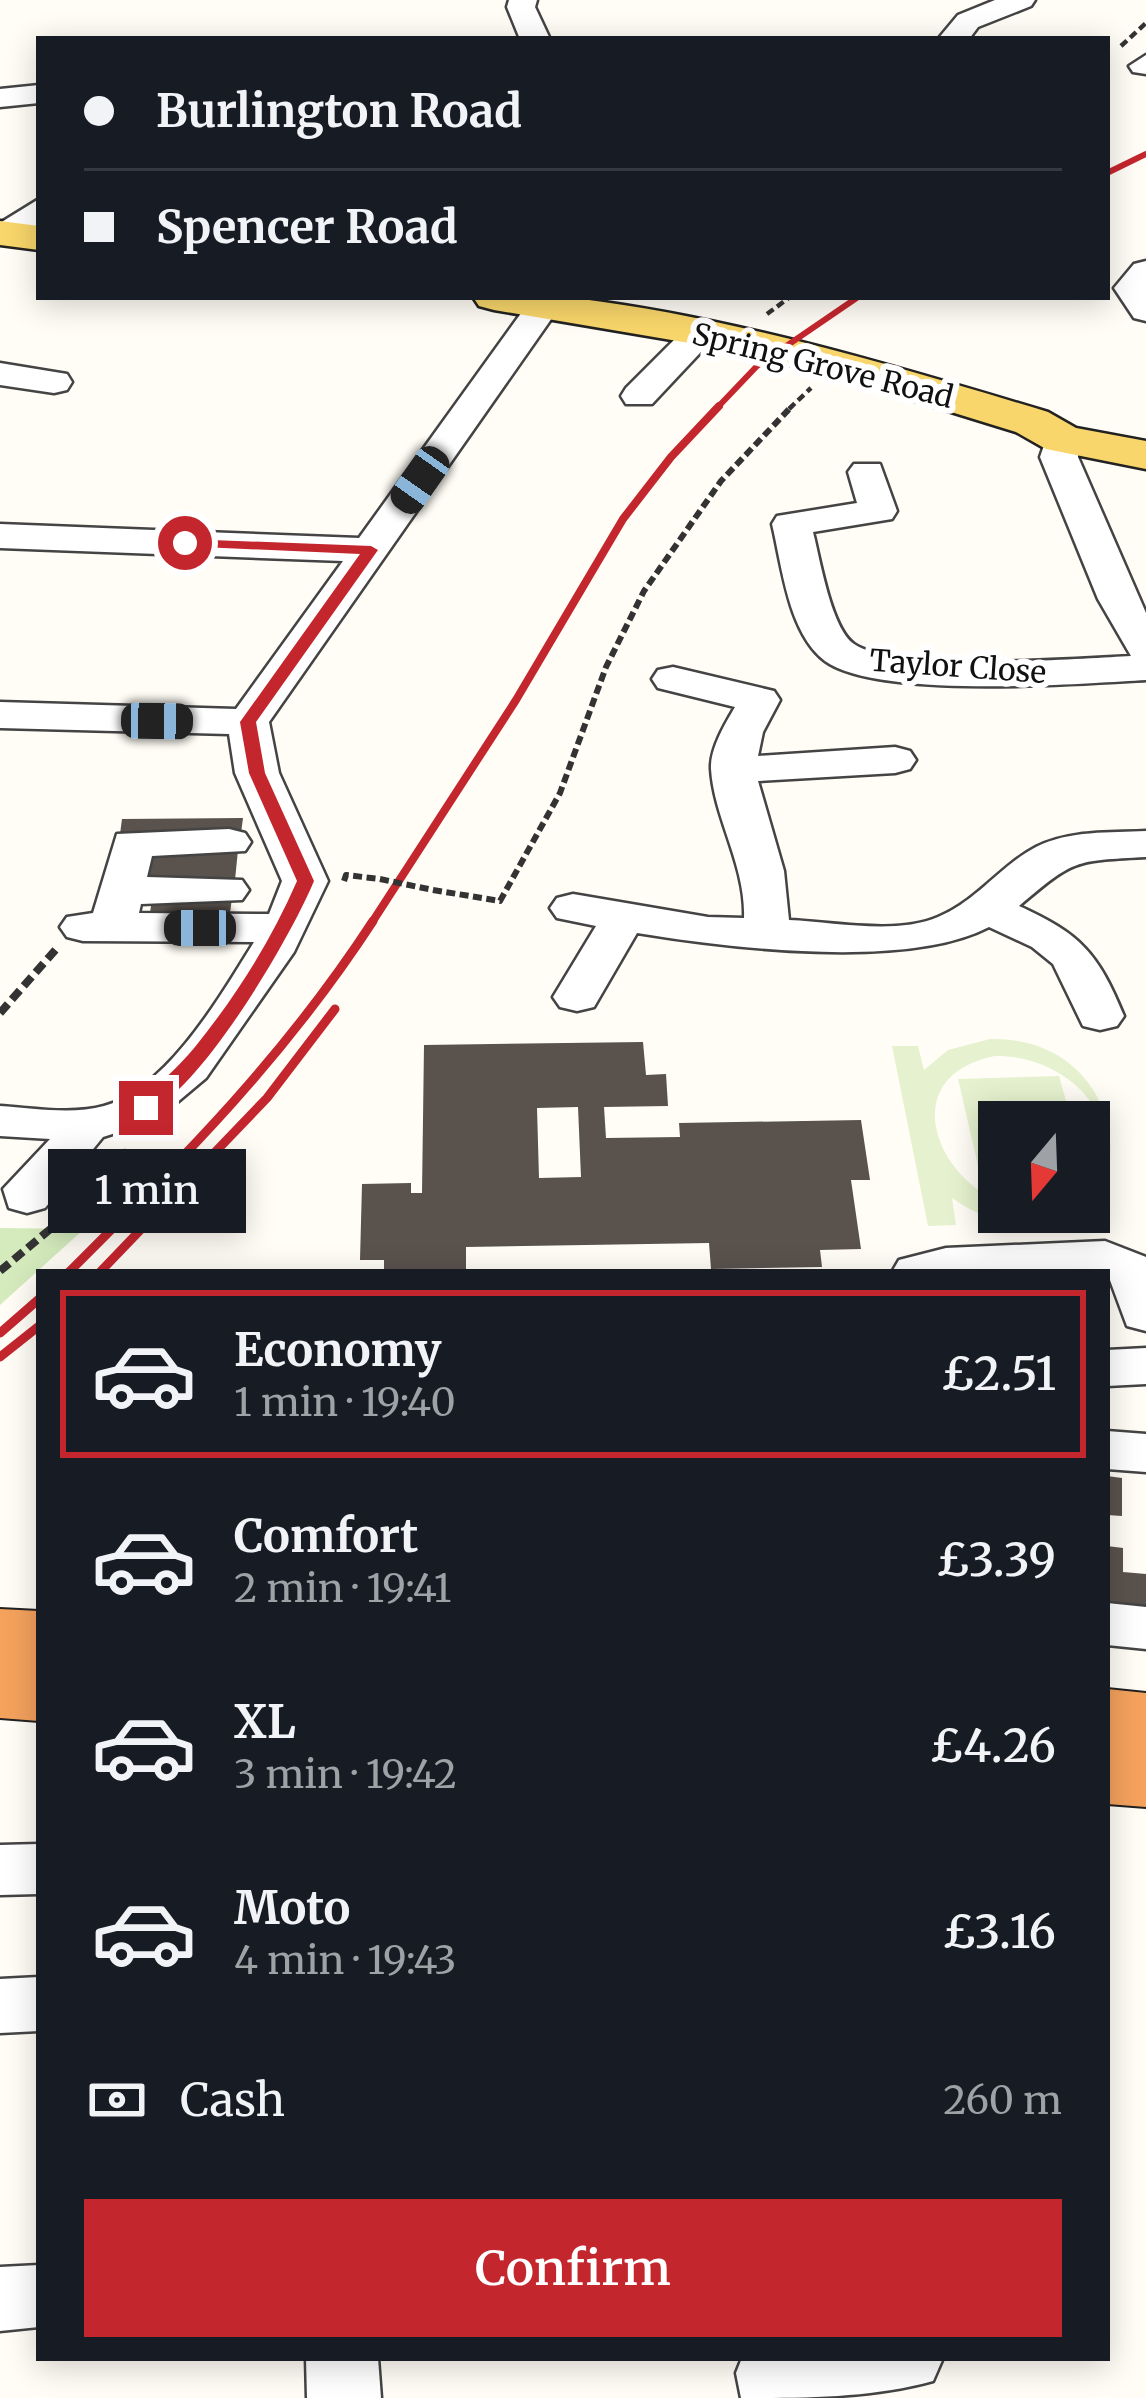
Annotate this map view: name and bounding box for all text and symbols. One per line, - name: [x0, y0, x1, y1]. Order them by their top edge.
- text: Burlington Road: [156, 83, 522, 139]
- text: Spencer Road: [156, 199, 458, 255]
- street label: Spring Grove Road: [689, 314, 957, 416]
- car: [385, 440, 455, 520]
- route start: [158, 516, 212, 570]
- street label: Taylor Close: [869, 641, 1047, 691]
- car: [121, 702, 193, 740]
- car: [164, 910, 236, 946]
- route end: [119, 1081, 173, 1135]
- north arrow: [978, 1101, 1110, 1233]
- map controls: [978, 1101, 1110, 1233]
- callout: 1 min: [47, 1150, 245, 1234]
- text: 1 min: [95, 1166, 199, 1215]
- icon: car: [90, 1320, 198, 1428]
- text: Economy: [234, 1322, 442, 1378]
- text: £2.51: [941, 1346, 1056, 1402]
- text: 1 min · 19:40: [234, 1378, 456, 1427]
- icon: car: [90, 1506, 198, 1614]
- text: Comfort: [234, 1508, 418, 1564]
- text: £3.39: [936, 1532, 1056, 1588]
- text: 2 min · 19:41: [234, 1564, 452, 1613]
- icon: car: [90, 1692, 198, 1800]
- text: XL: [234, 1694, 296, 1750]
- text: £4.26: [930, 1718, 1056, 1774]
- text: 3 min · 19:42: [234, 1750, 457, 1799]
- icon: car: [90, 1878, 198, 1986]
- text: Moto: [234, 1880, 350, 1936]
- text: £3.16: [942, 1904, 1056, 1960]
- text: 4 min · 19:43: [234, 1936, 456, 1985]
- icon: cash: [84, 2067, 150, 2133]
- text: Cash: [180, 2072, 285, 2128]
- text: 260 m: [943, 2076, 1062, 2125]
- button: Confirm: [84, 2199, 1062, 2337]

